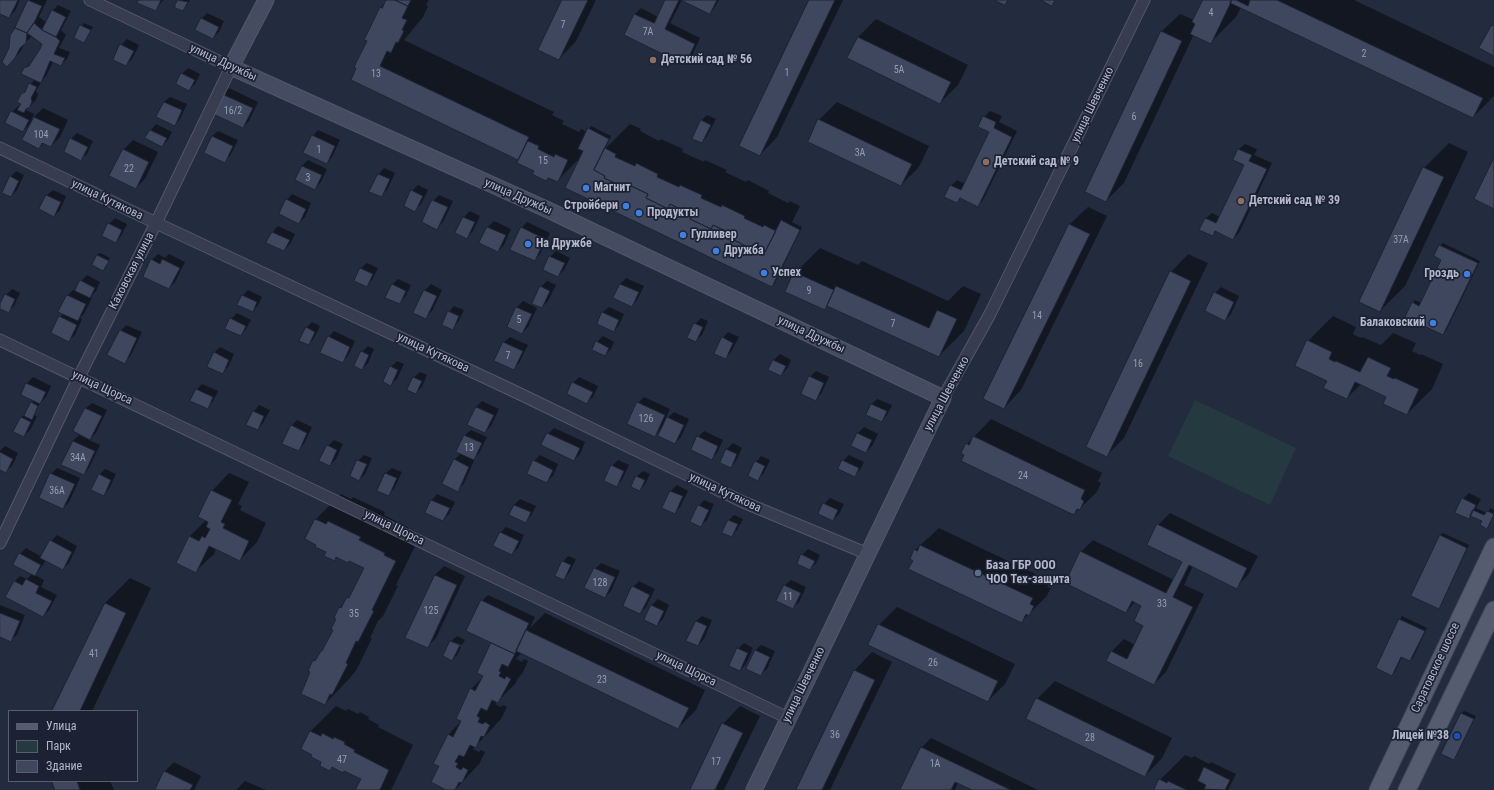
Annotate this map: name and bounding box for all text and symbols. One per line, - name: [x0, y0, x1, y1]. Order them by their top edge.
- house number: 4: [1209, 7, 1213, 19]
- house number: 7: [561, 19, 565, 31]
- house number: 7А: [643, 26, 653, 38]
- street label: улица Дружбы: [187, 41, 259, 85]
- house number: 2: [1362, 48, 1366, 60]
- place label: Детский сад № 56: [661, 53, 752, 67]
- marker: Детский сад № 56: [648, 55, 658, 65]
- house number: 5А: [894, 64, 904, 76]
- street label: улица Шевченко: [1068, 65, 1118, 145]
- house number: 1: [785, 67, 789, 79]
- house number: 13: [371, 68, 381, 80]
- house number: 16/2: [224, 105, 242, 117]
- house number: 6: [1132, 111, 1136, 123]
- house number: 104: [34, 129, 48, 141]
- house number: 1: [317, 144, 321, 156]
- house number: 3А: [855, 147, 865, 159]
- house number: 15: [538, 155, 548, 167]
- place label: Детский сад № 9: [994, 155, 1079, 169]
- marker: Детский сад № 9: [981, 157, 991, 167]
- house number: 22: [124, 163, 134, 175]
- house number: 3: [306, 172, 310, 184]
- street label: улица Дружбы: [482, 176, 554, 218]
- street label: улица Кутякова: [69, 177, 145, 223]
- place label: Магнит: [594, 181, 631, 195]
- marker: Магнит: [581, 183, 591, 193]
- place label: Детский сад № 39: [1249, 194, 1340, 208]
- marker: Детский сад № 39: [1236, 196, 1246, 206]
- place label: Стройбери: [564, 199, 618, 213]
- marker: Стройбери: [621, 201, 631, 211]
- place label: Продукты: [647, 206, 698, 220]
- marker: Продукты: [634, 208, 644, 218]
- place label: Гулливер: [691, 228, 737, 242]
- street label: Каховская улица: [106, 230, 158, 312]
- marker: Гулливер: [678, 230, 688, 240]
- house number: 37А: [1393, 234, 1409, 246]
- place label: На Дружбе: [536, 237, 592, 251]
- marker: На Дружбе: [523, 239, 533, 249]
- place label: Дружба: [724, 244, 764, 258]
- marker: Дружба: [711, 246, 721, 256]
- place label: Успех: [772, 266, 801, 280]
- place label: Гроздь: [1424, 267, 1459, 281]
- marker: Успех: [759, 268, 769, 278]
- marker: Гроздь: [1462, 269, 1472, 279]
- house number: 9: [807, 285, 811, 297]
- house number: 14: [1032, 310, 1042, 322]
- street label: улица Дружбы: [775, 313, 847, 357]
- house number: 5: [517, 314, 521, 326]
- place label: Балаковский: [1360, 316, 1425, 330]
- house number: 7: [891, 318, 895, 330]
- marker: Балаковский: [1428, 318, 1438, 328]
- street label: улица Кутякова: [395, 330, 471, 376]
- house number: 7: [506, 350, 510, 362]
- street label: улица Шевченко: [921, 354, 973, 434]
- house number: 16: [1133, 358, 1143, 370]
- street label: улица Щорса: [69, 368, 135, 408]
- house number: 126: [639, 413, 653, 425]
- house number: 13: [464, 442, 474, 454]
- house number: 34А: [70, 452, 86, 464]
- street label: улица Кутякова: [687, 470, 763, 516]
- house number: 24: [1018, 470, 1028, 482]
- house number: 36А: [49, 485, 65, 497]
- street label: улица Щорса: [362, 507, 426, 549]
- place label: База ГБР ООО ЧОО Тех-защита: [986, 559, 1070, 587]
- marker: База ГБР ООО ЧОО Тех-защита: [973, 568, 983, 578]
- house number: 128: [593, 577, 607, 589]
- house number: 11: [783, 591, 793, 603]
- house number: 33: [1157, 598, 1167, 610]
- house number: 125: [424, 605, 438, 617]
- house number: 35: [349, 608, 359, 620]
- street label: Саратовское шоссе: [1409, 621, 1463, 715]
- street label: улица Шевченко: [779, 645, 829, 725]
- house number: 41: [89, 648, 99, 660]
- street label: улица Щорса: [654, 648, 718, 690]
- house number: 26: [928, 657, 938, 669]
- house number: 23: [597, 674, 607, 686]
- legend: [8, 710, 138, 782]
- text: Улица: [46, 719, 76, 733]
- house number: 36: [830, 729, 840, 741]
- place label: Лицей №38: [1392, 729, 1449, 743]
- marker: Лицей №38: [1452, 731, 1462, 741]
- house number: 28: [1085, 732, 1095, 744]
- text: Парк: [46, 739, 71, 753]
- house number: 47: [337, 754, 347, 766]
- house number: 17: [711, 756, 721, 768]
- house number: 1А: [930, 758, 940, 770]
- text: Здание: [46, 759, 82, 773]

